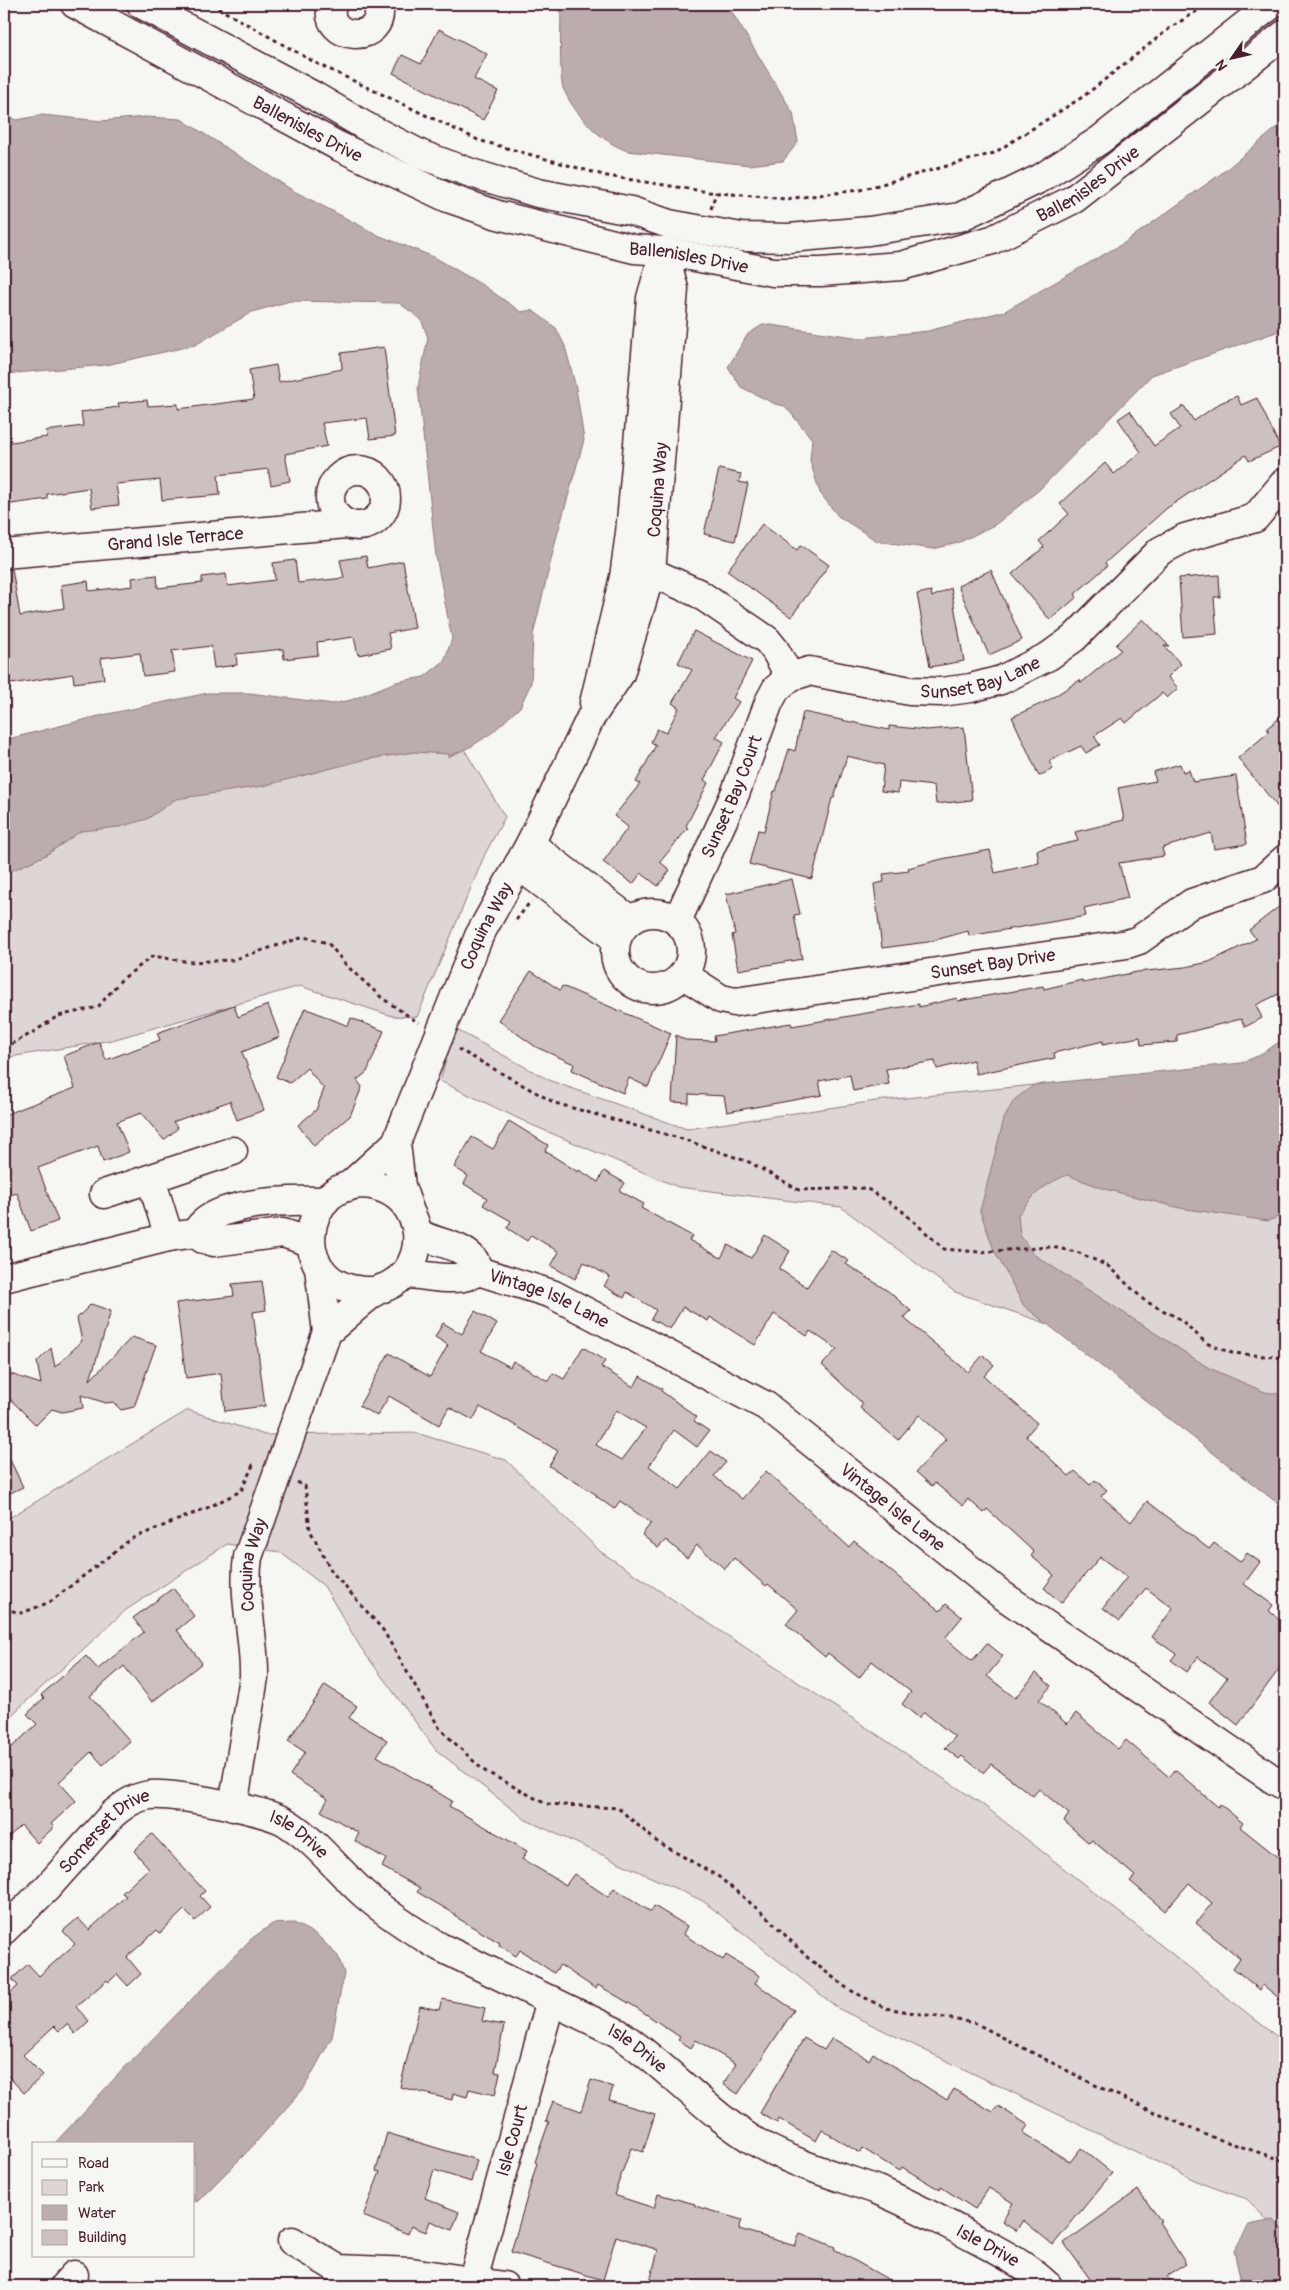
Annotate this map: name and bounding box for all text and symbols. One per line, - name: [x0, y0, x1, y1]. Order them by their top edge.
- north arrow: [1206, 32, 1256, 82]
- text: N: [1212, 56, 1231, 74]
- street label: Ballenisles Drive: [248, 91, 366, 168]
- street label: Ballenisles Drive: [1033, 141, 1145, 228]
- street label: Ballenisles Drive: [628, 238, 750, 279]
- street label: Coquina Way: [643, 441, 674, 538]
- street label: Grand Isle Terrace: [106, 522, 244, 557]
- street label: Sunset Bay Lane: [919, 651, 1044, 704]
- street label: Sunset Bay Court: [696, 731, 768, 862]
- street label: Coquina Way: [456, 878, 519, 974]
- street label: Sunset Bay Drive: [929, 944, 1057, 985]
- street label: Vintage Isle Lane: [486, 1264, 613, 1334]
- street label: Vintage Isle Lane: [835, 1458, 950, 1557]
- street label: Coquina Way: [235, 1515, 273, 1613]
- street label: Somerset Drive: [54, 1784, 152, 1879]
- street label: Isle Drive: [266, 1805, 333, 1864]
- street label: Isle Drive: [604, 2019, 672, 2078]
- street label: Isle Court: [491, 2101, 534, 2179]
- legend: [32, 2142, 195, 2258]
- text: Road: [78, 2154, 109, 2173]
- text: Park: [78, 2178, 105, 2197]
- text: Water: [78, 2204, 117, 2223]
- street label: Isle Drive: [952, 2220, 1024, 2273]
- text: Building: [78, 2228, 126, 2247]

